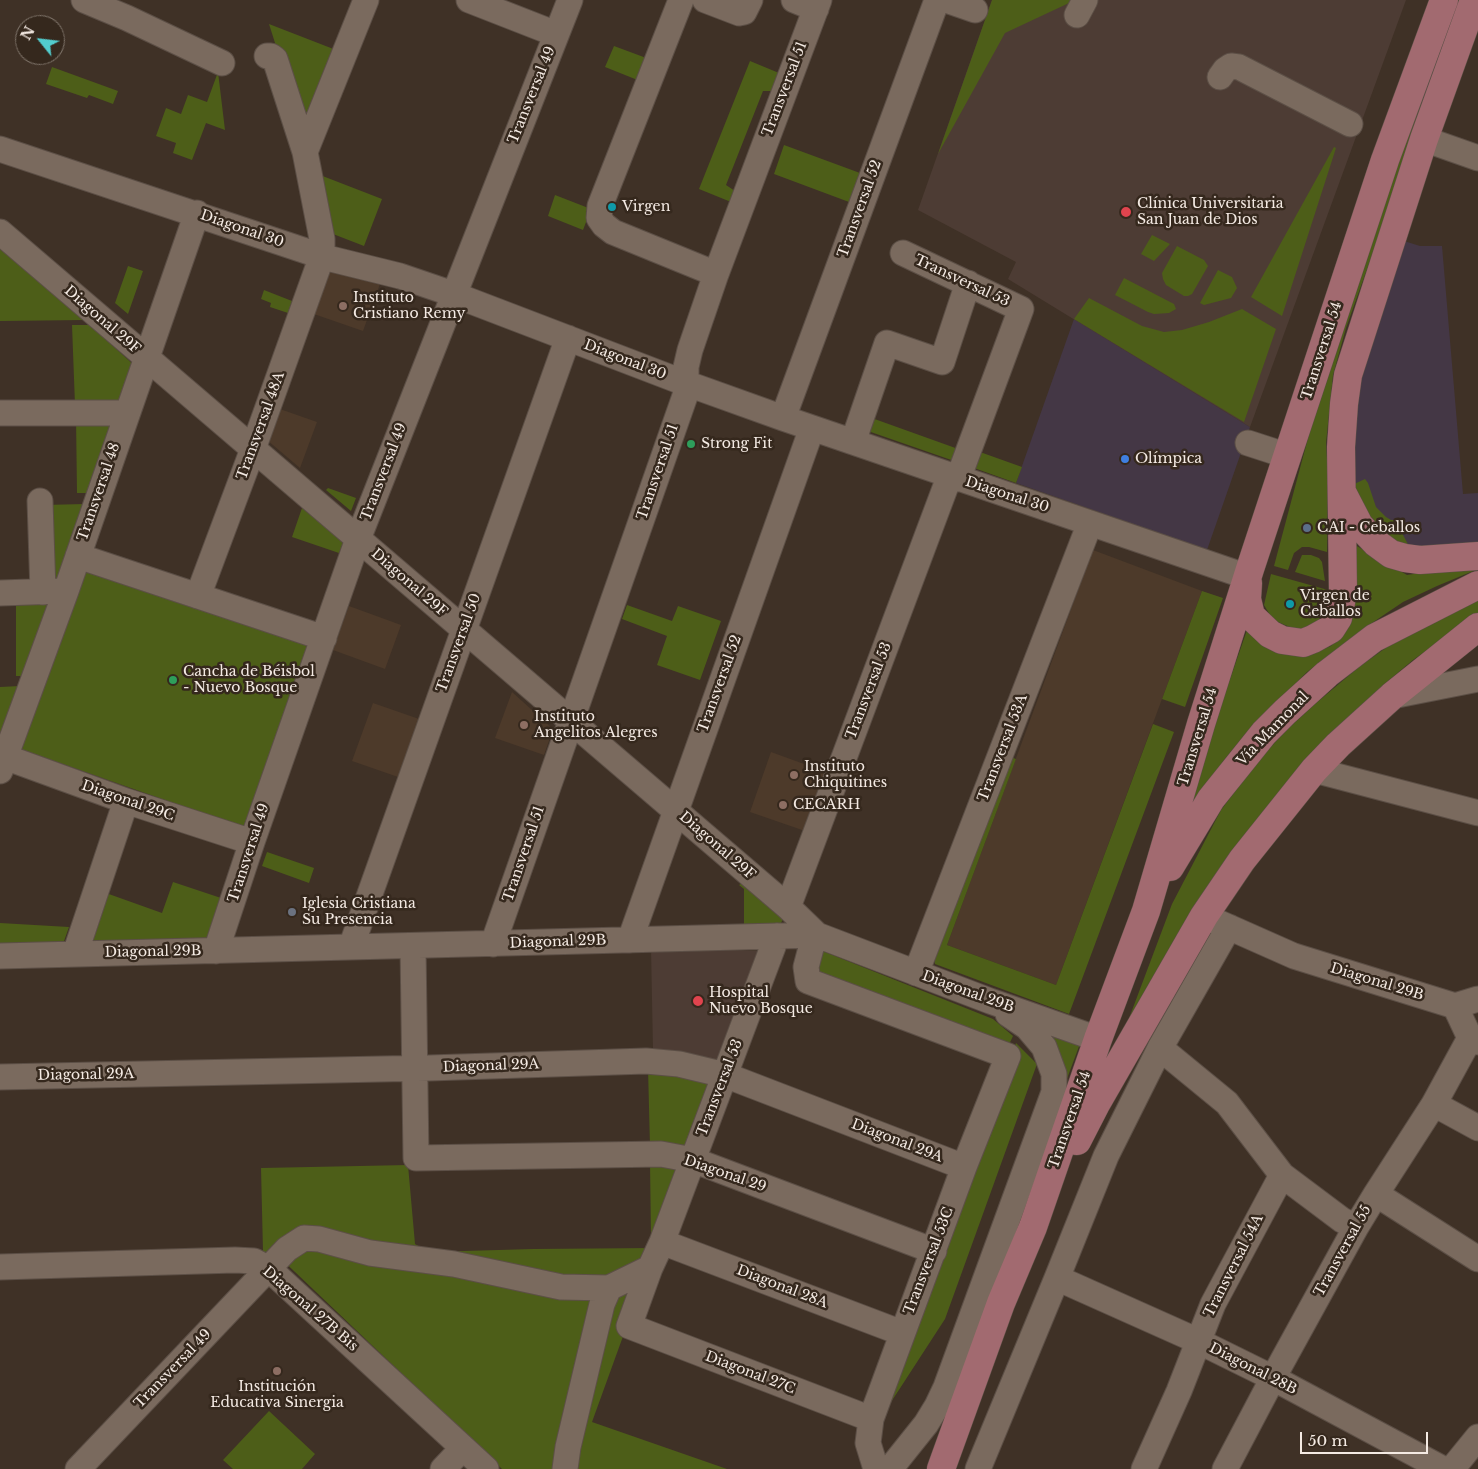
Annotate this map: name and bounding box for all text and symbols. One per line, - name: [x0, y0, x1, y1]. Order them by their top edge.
- north arrow: [15, 15, 65, 65]
- text: N: [17, 23, 39, 43]
- street label: Transversal 51: [759, 39, 811, 139]
- street label: Transversal 49: [505, 44, 559, 146]
- street label: Transversal 52: [835, 158, 885, 260]
- place label: Clínica Universitaria San Juan de Dios: [1137, 196, 1284, 228]
- place label: Virgen: [622, 199, 670, 215]
- marker: Virgen: [606, 201, 618, 213]
- marker: Clínica Universitaria San Juan de Dios: [1119, 205, 1133, 219]
- street label: Diagonal 30: [198, 207, 286, 251]
- street label: Transversal 53: [912, 252, 1012, 310]
- street label: Diagonal 29F: [61, 282, 143, 358]
- place label: Instituto Cristiano Remy: [353, 290, 465, 322]
- marker: Instituto Cristiano Remy: [337, 300, 349, 312]
- street label: Transversal 54: [1298, 300, 1346, 402]
- street label: Diagonal 30: [581, 337, 669, 383]
- street label: Transversal 48A: [234, 370, 288, 482]
- street label: Transversal 49: [358, 421, 410, 523]
- street label: Transversal 51: [634, 422, 682, 522]
- place label: Strong Fit: [701, 436, 772, 452]
- marker: Strong Fit: [685, 438, 697, 450]
- street label: Transversal 48: [74, 441, 124, 543]
- place label: Olímpica: [1135, 451, 1202, 467]
- marker: Olímpica: [1119, 453, 1131, 465]
- street label: Diagonal 30: [963, 474, 1051, 516]
- place label: CAI - Ceballos: [1317, 520, 1420, 536]
- marker: CAI - Ceballos: [1301, 522, 1313, 534]
- street label: Diagonal 29F: [368, 545, 450, 621]
- place label: Virgen de Ceballos: [1300, 588, 1370, 620]
- street label: Transversal 50: [433, 591, 485, 695]
- marker: Virgen de Ceballos: [1284, 598, 1296, 610]
- street label: Transversal 52: [695, 633, 745, 735]
- street label: Transversal 53: [843, 640, 895, 742]
- place label: Cancha de Béisbol - Nuevo Bosque: [183, 664, 315, 696]
- marker: Cancha de Béisbol - Nuevo Bosque: [167, 674, 179, 686]
- street label: Transversal 54: [1175, 686, 1221, 788]
- street label: Vía Mamonal: [1234, 689, 1312, 769]
- street label: Transversal 53A: [975, 692, 1031, 804]
- place label: Instituto Angelitos Alegres: [534, 709, 658, 742]
- marker: Instituto Angelitos Alegres: [518, 719, 530, 731]
- place label: Instituto Chiquitines: [804, 759, 887, 792]
- marker: Instituto Chiquitines: [788, 769, 800, 781]
- street label: Diagonal 29C: [79, 777, 177, 825]
- place label: CECARH: [793, 797, 860, 813]
- marker: CECARH: [777, 799, 789, 811]
- street label: Transversal 49: [225, 801, 273, 905]
- street label: Transversal 51: [500, 804, 548, 904]
- street label: Diagonal 29F: [676, 808, 758, 884]
- place label: Iglesia Cristiana Su Presencia: [302, 896, 416, 929]
- marker: Iglesia Cristiana Su Presencia: [286, 906, 298, 918]
- street label: Diagonal 29B: [509, 932, 607, 952]
- street label: Diagonal 29B: [105, 943, 201, 961]
- street label: Diagonal 29B: [1328, 960, 1426, 1004]
- street label: Diagonal 29B: [920, 968, 1016, 1016]
- place label: Hospital Nuevo Bosque: [709, 985, 813, 1018]
- marker: Hospital Nuevo Bosque: [691, 994, 705, 1008]
- street label: Transversal 53: [694, 1037, 746, 1139]
- street label: Diagonal 29A: [442, 1056, 540, 1076]
- street label: Diagonal 29A: [38, 1066, 134, 1084]
- street label: Transversal 54: [1045, 1069, 1095, 1171]
- street label: Diagonal 29A: [849, 1116, 945, 1166]
- street label: Diagonal 29: [682, 1152, 768, 1196]
- street label: Transversal 55: [1311, 1202, 1375, 1300]
- street label: Transversal 53C: [901, 1205, 957, 1317]
- street label: Transversal 54A: [1201, 1212, 1267, 1320]
- street label: Diagonal 28A: [734, 1262, 830, 1312]
- street label: Diagonal 27B Bis: [259, 1263, 361, 1355]
- street label: Transversal 49: [131, 1326, 215, 1412]
- street label: Diagonal 28B: [1206, 1340, 1300, 1398]
- street label: Diagonal 27C: [703, 1348, 797, 1398]
- marker: Institución Educativa Sinergia: [271, 1365, 283, 1377]
- place label: Institución Educativa Sinergia: [210, 1379, 344, 1411]
- scale bar: [1303, 1422, 1430, 1454]
- text: 50 m: [1308, 1431, 1348, 1450]

